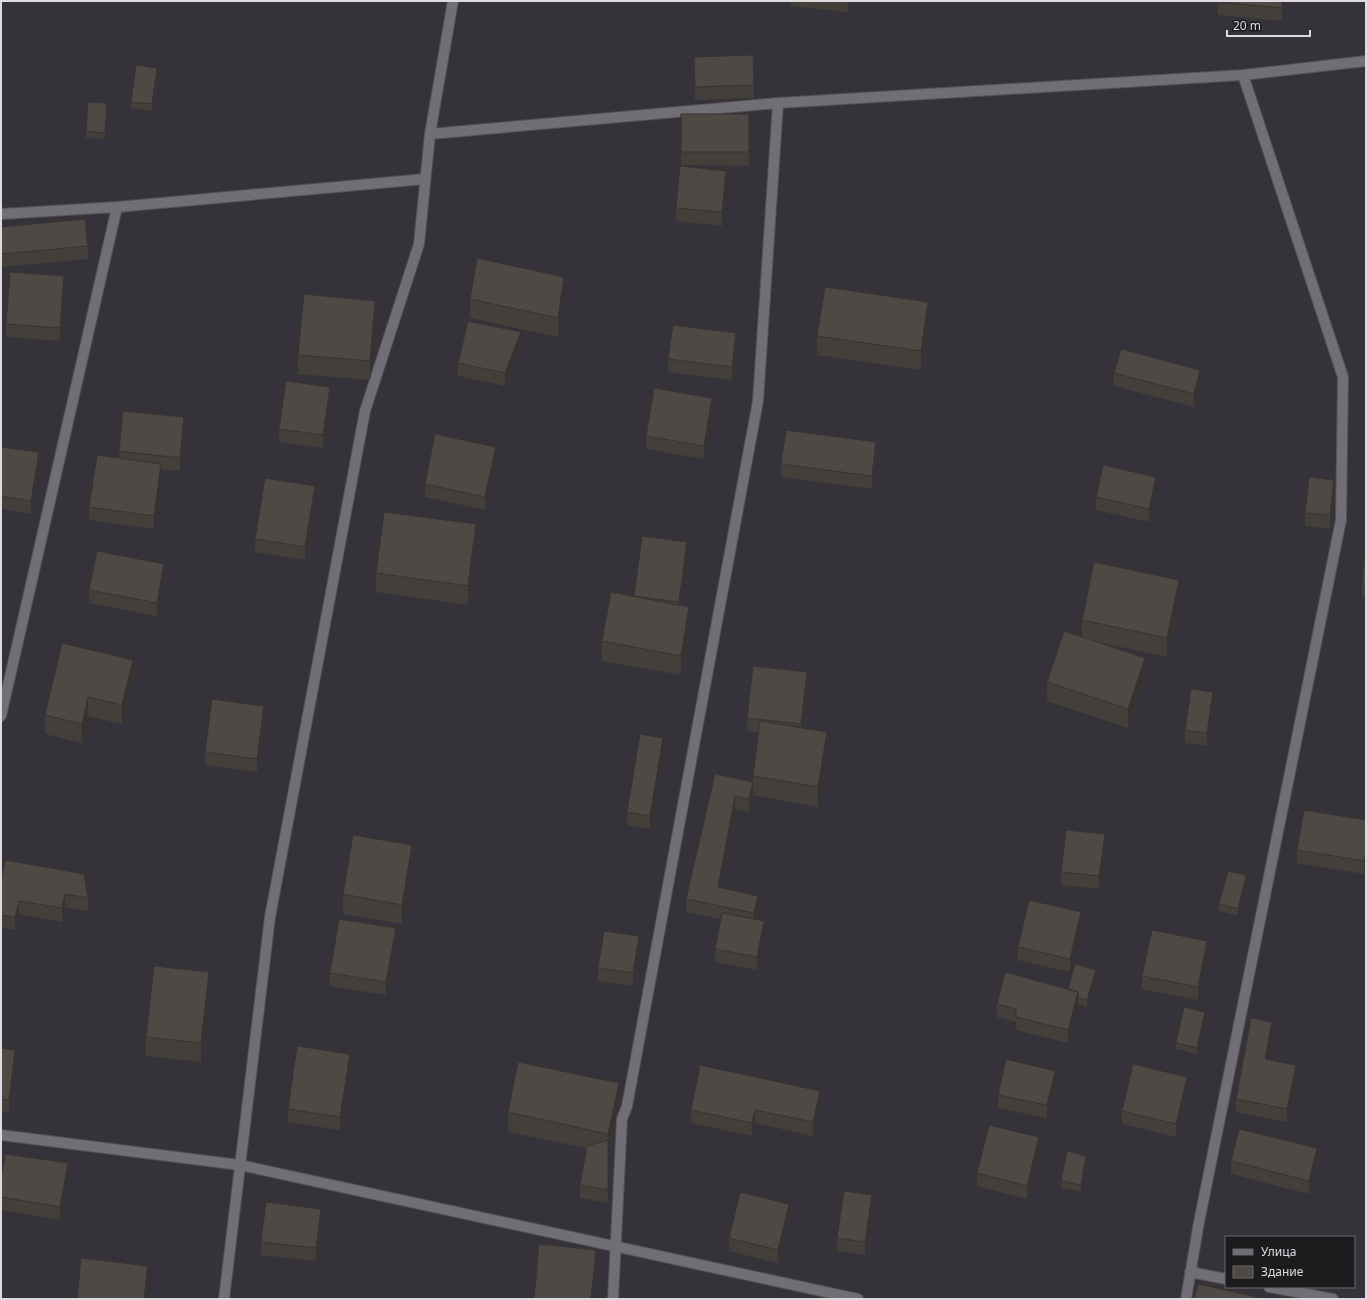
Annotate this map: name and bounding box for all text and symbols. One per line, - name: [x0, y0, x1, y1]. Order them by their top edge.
- scale bar: [1227, 12, 1310, 38]
- text: 20 m: [1233, 17, 1261, 34]
- legend: [1225, 1236, 1355, 1288]
- text: Улица: [1261, 1243, 1296, 1260]
- text: Здание: [1261, 1263, 1304, 1280]

